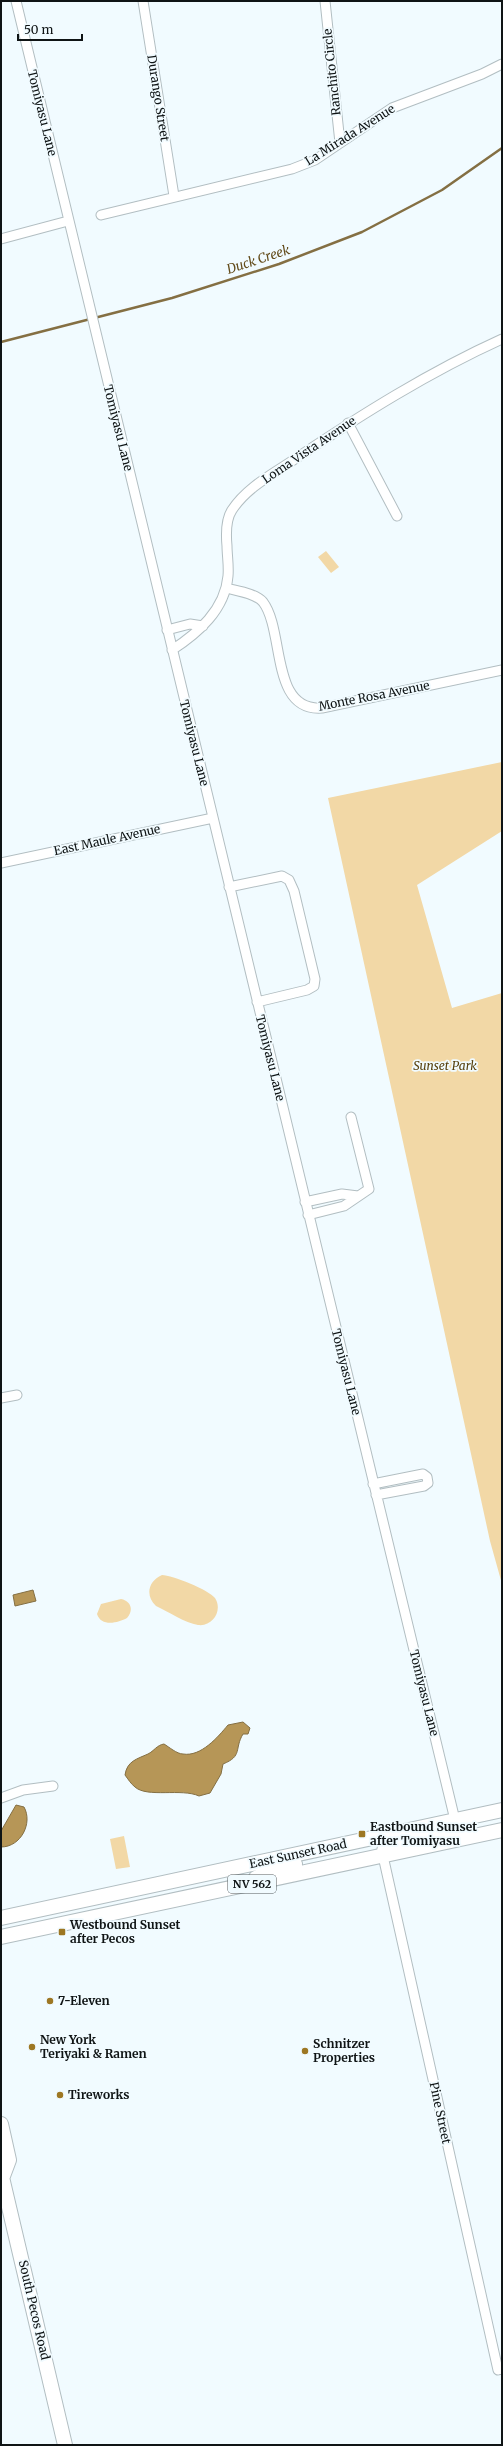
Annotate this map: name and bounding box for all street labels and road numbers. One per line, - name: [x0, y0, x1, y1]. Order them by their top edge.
- street label: Ranchito Circle: [319, 28, 344, 116]
- street label: Durango Street: [144, 54, 173, 143]
- street label: Tomiyasu Lane: [24, 68, 60, 158]
- street label: La Mirada Avenue: [302, 101, 398, 168]
- street label: Tomiyasu Lane: [100, 383, 136, 473]
- street label: Loma Vista Avenue: [259, 413, 358, 486]
- street label: Monte Rosa Avenue: [317, 677, 431, 714]
- street label: Tomiyasu Lane: [176, 698, 212, 788]
- street label: East Maule Avenue: [52, 821, 162, 858]
- street label: Tomiyasu Lane: [252, 1013, 288, 1103]
- street label: Tomiyasu Lane: [328, 1327, 364, 1417]
- street label: Tomiyasu Lane: [406, 1648, 442, 1738]
- street label: East Sunset Road: [248, 1836, 348, 1871]
- road number: NV 562: [228, 1875, 276, 1893]
- street label: Pine Street: [427, 2081, 454, 2146]
- street label: South Pecos Road: [16, 2259, 53, 2361]

